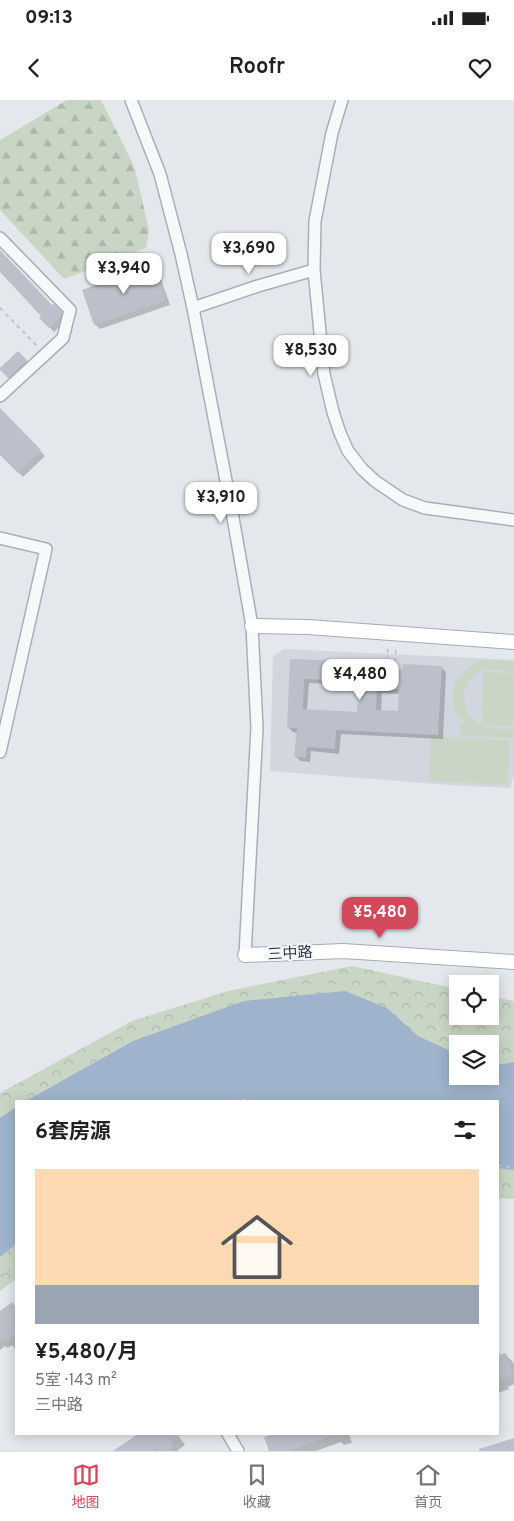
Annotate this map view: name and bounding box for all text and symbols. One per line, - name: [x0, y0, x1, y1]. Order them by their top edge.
- text: 09:13: [25, 6, 73, 30]
- icon: back: [20, 54, 48, 82]
- text: Roofr: [229, 54, 285, 81]
- icon: heart: [466, 54, 494, 82]
- pin: ¥3,690: [208, 232, 290, 275]
- text: ¥3,690: [222, 239, 276, 259]
- pin: ¥3,940: [83, 252, 165, 295]
- text: ¥3,940: [97, 259, 151, 279]
- pin: ¥8,530: [270, 334, 352, 377]
- text: ¥8,530: [284, 341, 338, 361]
- pin: ¥3,910: [180, 482, 262, 524]
- text: ¥3,910: [196, 488, 246, 508]
- pin: ¥4,480: [319, 658, 401, 701]
- text: ¥4,480: [333, 665, 387, 685]
- pin: ¥5,480: [339, 896, 421, 939]
- text: ¥5,480: [353, 903, 407, 923]
- street label: 三中路: [267, 944, 313, 965]
- map controls: [449, 975, 499, 1085]
- button: locate: [449, 975, 499, 1025]
- button: layers: [449, 1035, 499, 1085]
- icon: filters: [451, 1116, 479, 1144]
- text: 6套房源: [35, 1119, 111, 1146]
- icon: home: [212, 1202, 302, 1292]
- text: ¥5,480/月: [35, 1339, 138, 1366]
- text: 5室 · 143 m²: [35, 1371, 117, 1391]
- text: 三中路: [35, 1396, 83, 1416]
- tab: 地图: [72, 1461, 100, 1512]
- tab: 收藏: [243, 1461, 271, 1512]
- tab: 首页: [414, 1461, 442, 1512]

